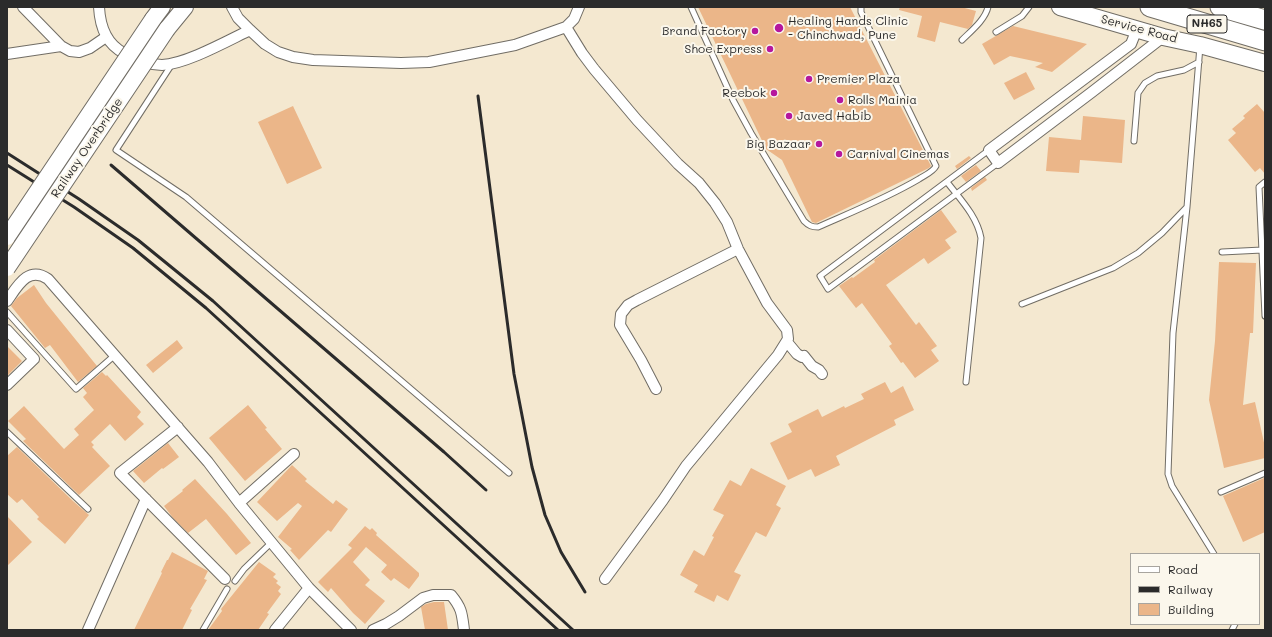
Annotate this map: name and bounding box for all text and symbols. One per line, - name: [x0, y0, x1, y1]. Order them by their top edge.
- street label: Service Road: [1099, 12, 1179, 46]
- place label: Healing Hands Clinic - Chinchwad, Pune: [788, 14, 908, 42]
- road number: NH65: [1187, 15, 1227, 33]
- marker: Healing Hands Clinic - Chinchwad, Pune: [773, 22, 785, 34]
- place label: Brand Factory: [662, 24, 747, 38]
- marker: Brand Factory: [750, 26, 760, 36]
- place label: Shoe Express: [685, 42, 762, 56]
- marker: Shoe Express: [765, 44, 775, 54]
- place label: Premier Plaza: [817, 72, 900, 86]
- marker: Premier Plaza: [804, 74, 814, 84]
- place label: Reebok: [722, 86, 766, 100]
- marker: Reebok: [769, 88, 779, 98]
- place label: Rolls Mainia: [848, 93, 917, 107]
- street label: Railway Overbridge: [48, 95, 126, 201]
- marker: Rolls Mainia: [835, 95, 845, 105]
- place label: Javed Habib: [797, 109, 871, 123]
- marker: Javed Habib: [784, 111, 794, 121]
- place label: Big Bazaar: [747, 137, 811, 151]
- marker: Big Bazaar: [814, 139, 824, 149]
- place label: Carnival Cinemas: [847, 147, 949, 161]
- marker: Carnival Cinemas: [834, 149, 844, 159]
- legend: [1130, 553, 1260, 625]
- text: Road: [1168, 561, 1198, 577]
- text: Railway: [1168, 581, 1213, 597]
- text: Building: [1168, 601, 1214, 617]

